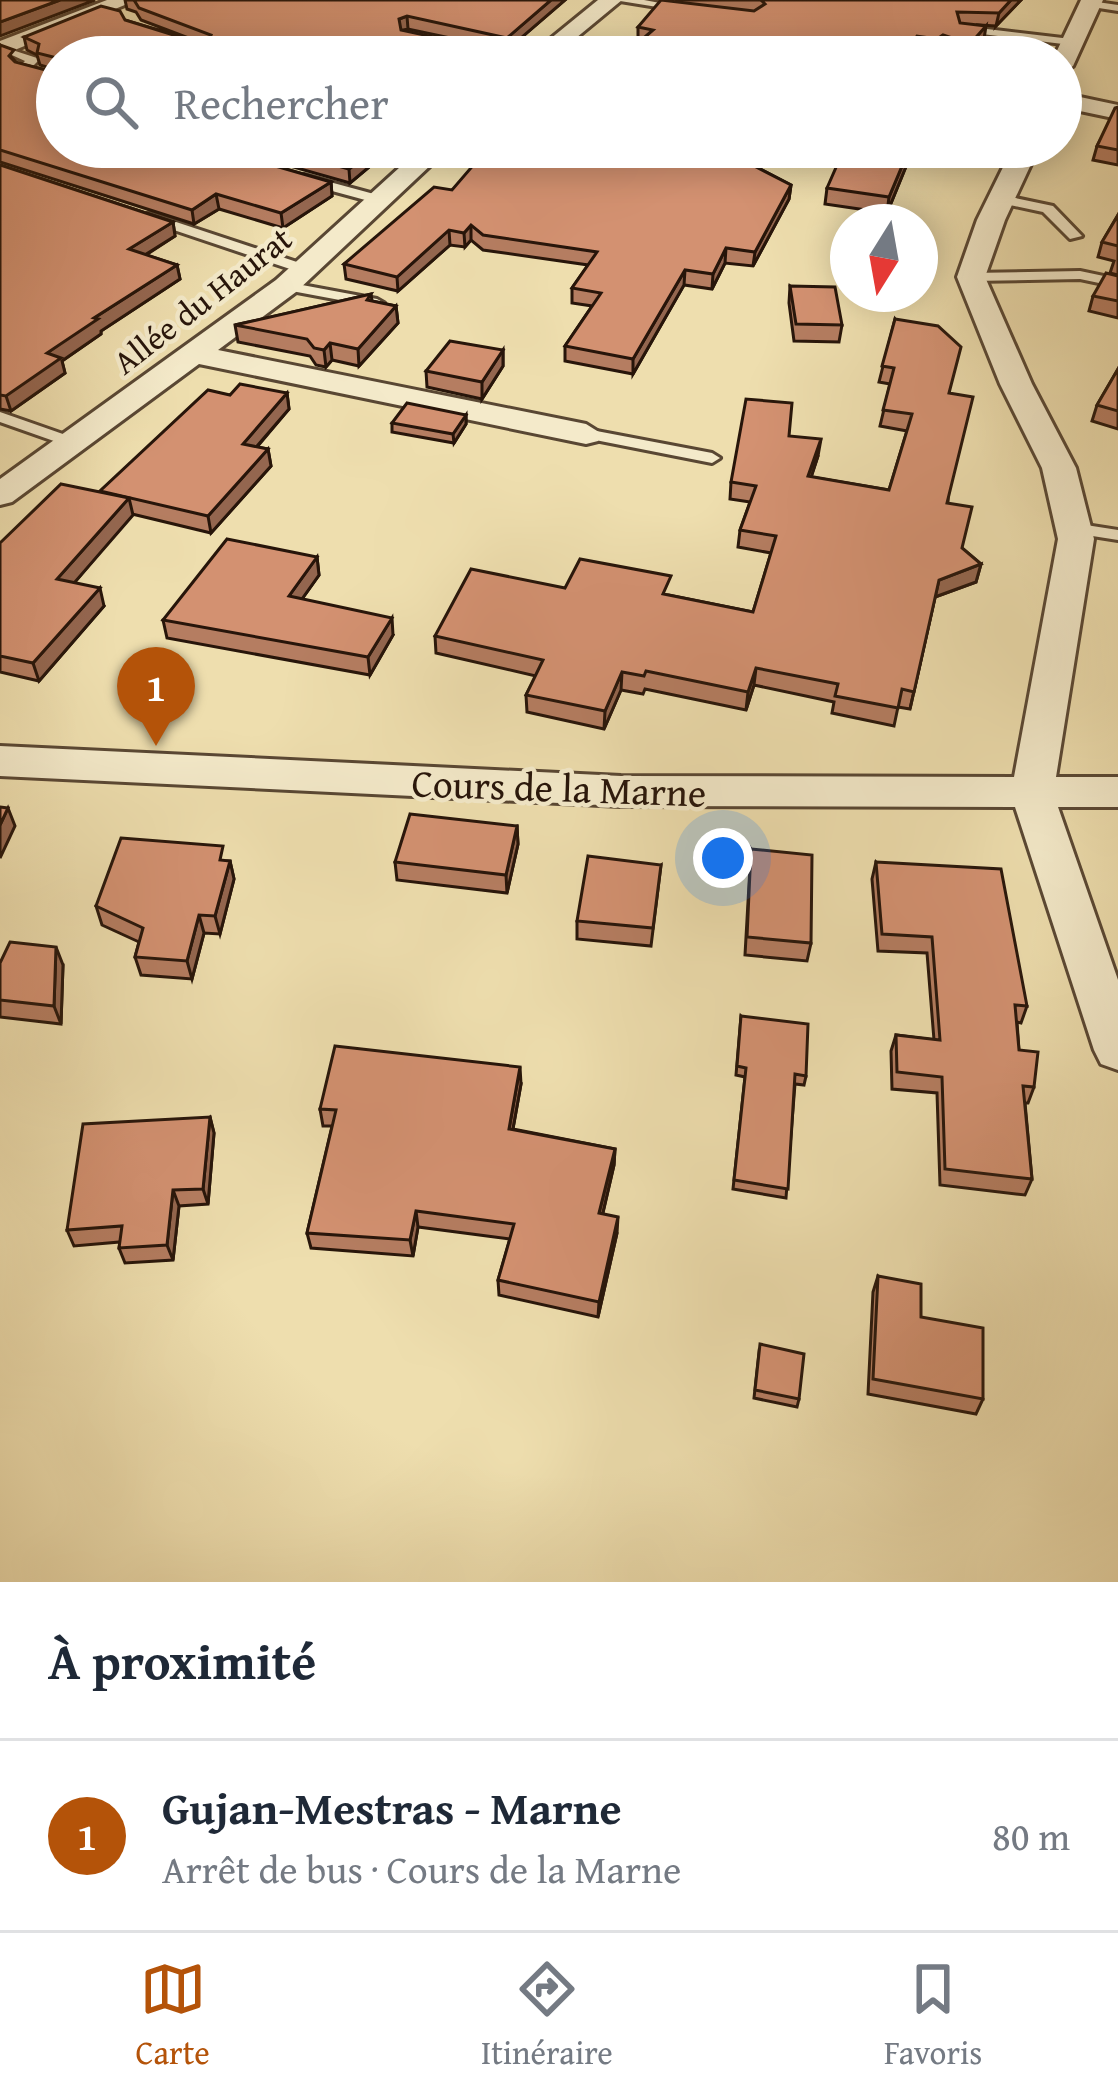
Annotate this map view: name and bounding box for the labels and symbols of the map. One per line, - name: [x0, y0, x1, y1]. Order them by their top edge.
- north arrow: [830, 204, 938, 312]
- street label: Allée du Haurat: [102, 215, 302, 385]
- pin: 1: [117, 647, 195, 746]
- street label: Cours de la Marne: [411, 753, 707, 821]
- your location: [693, 828, 753, 888]

